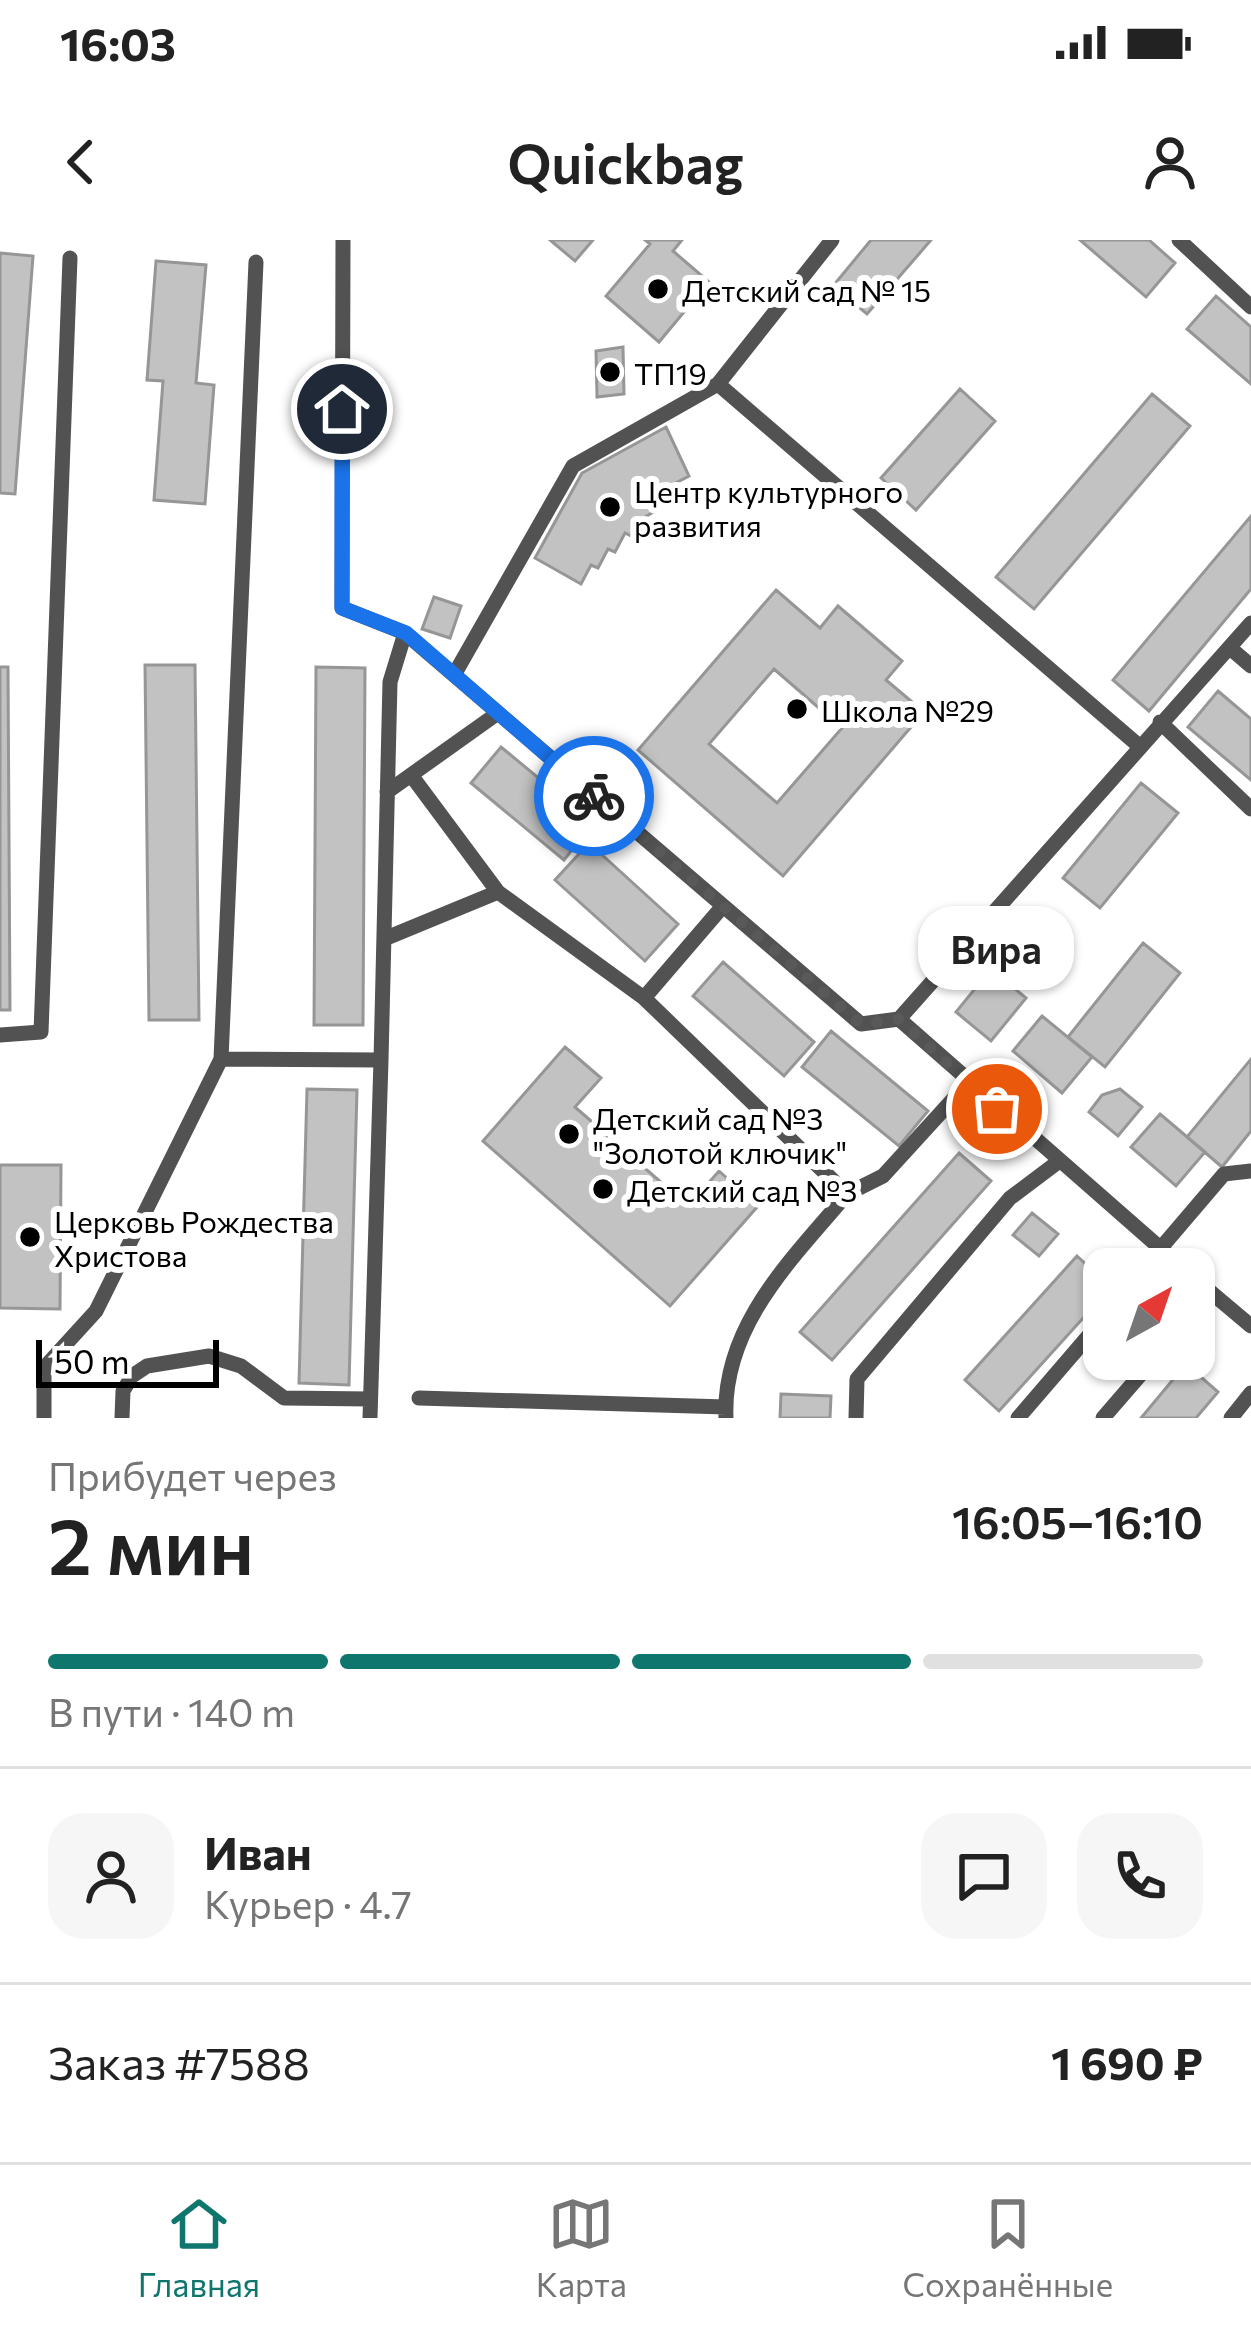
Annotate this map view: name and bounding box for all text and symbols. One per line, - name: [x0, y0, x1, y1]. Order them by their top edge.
- text: 16:03: [60, 15, 176, 70]
- icon: back: [48, 129, 114, 195]
- text: Quickbag: [507, 129, 744, 195]
- icon: person: [1137, 129, 1203, 195]
- place label: Детский сад № 15: [682, 271, 931, 308]
- marker: Детский сад № 15: [645, 276, 671, 302]
- place label: ТП19: [634, 354, 707, 391]
- pin: [291, 358, 393, 460]
- marker: ТП19: [597, 359, 623, 385]
- icon: home: [309, 376, 375, 442]
- place label: Центр культурного развития: [634, 472, 903, 543]
- marker: Центр культурного развития: [597, 494, 623, 520]
- place label: Школа №29: [821, 691, 994, 728]
- marker: Школа №29: [784, 696, 810, 722]
- courier: [534, 736, 654, 856]
- icon: bike: [561, 763, 627, 829]
- callout: Вира: [919, 905, 1075, 989]
- text: Вира: [950, 924, 1042, 972]
- pin: [946, 1058, 1048, 1160]
- icon: bag: [964, 1076, 1030, 1142]
- place label: Детский сад №3 "Золотой ключик": [593, 1099, 847, 1170]
- marker: Детский сад №3 "Золотой ключик": [556, 1121, 582, 1147]
- place label: Детский сад №3: [627, 1171, 857, 1208]
- marker: Детский сад №3: [590, 1176, 616, 1202]
- place label: Церковь Рождества Христова: [54, 1202, 334, 1273]
- marker: Церковь Рождества Христова: [17, 1224, 43, 1250]
- north arrow: [1083, 1248, 1215, 1380]
- map controls: [1083, 1248, 1215, 1380]
- scale bar: [36, 1334, 219, 1387]
- text: 50 m: [54, 1340, 130, 1381]
- text: Прибудет через: [48, 1451, 337, 1499]
- text: 16:05–16:10: [952, 1493, 1203, 1548]
- text: 2 мин: [48, 1496, 254, 1591]
- text: В пути · 140 m: [48, 1687, 295, 1735]
- button: person: [48, 1813, 174, 1939]
- button: chat: [921, 1813, 1047, 1939]
- button: phone: [1077, 1813, 1203, 1939]
- text: Иван: [204, 1824, 312, 1879]
- text: Курьер · 4.7: [204, 1879, 412, 1927]
- text: Заказ #7588: [48, 2034, 310, 2089]
- text: 1 690 ₽: [1051, 2034, 1203, 2089]
- tab: Главная: [138, 2191, 260, 2304]
- tab: Карта: [536, 2191, 627, 2304]
- tab: Сохранённые: [902, 2191, 1113, 2304]

